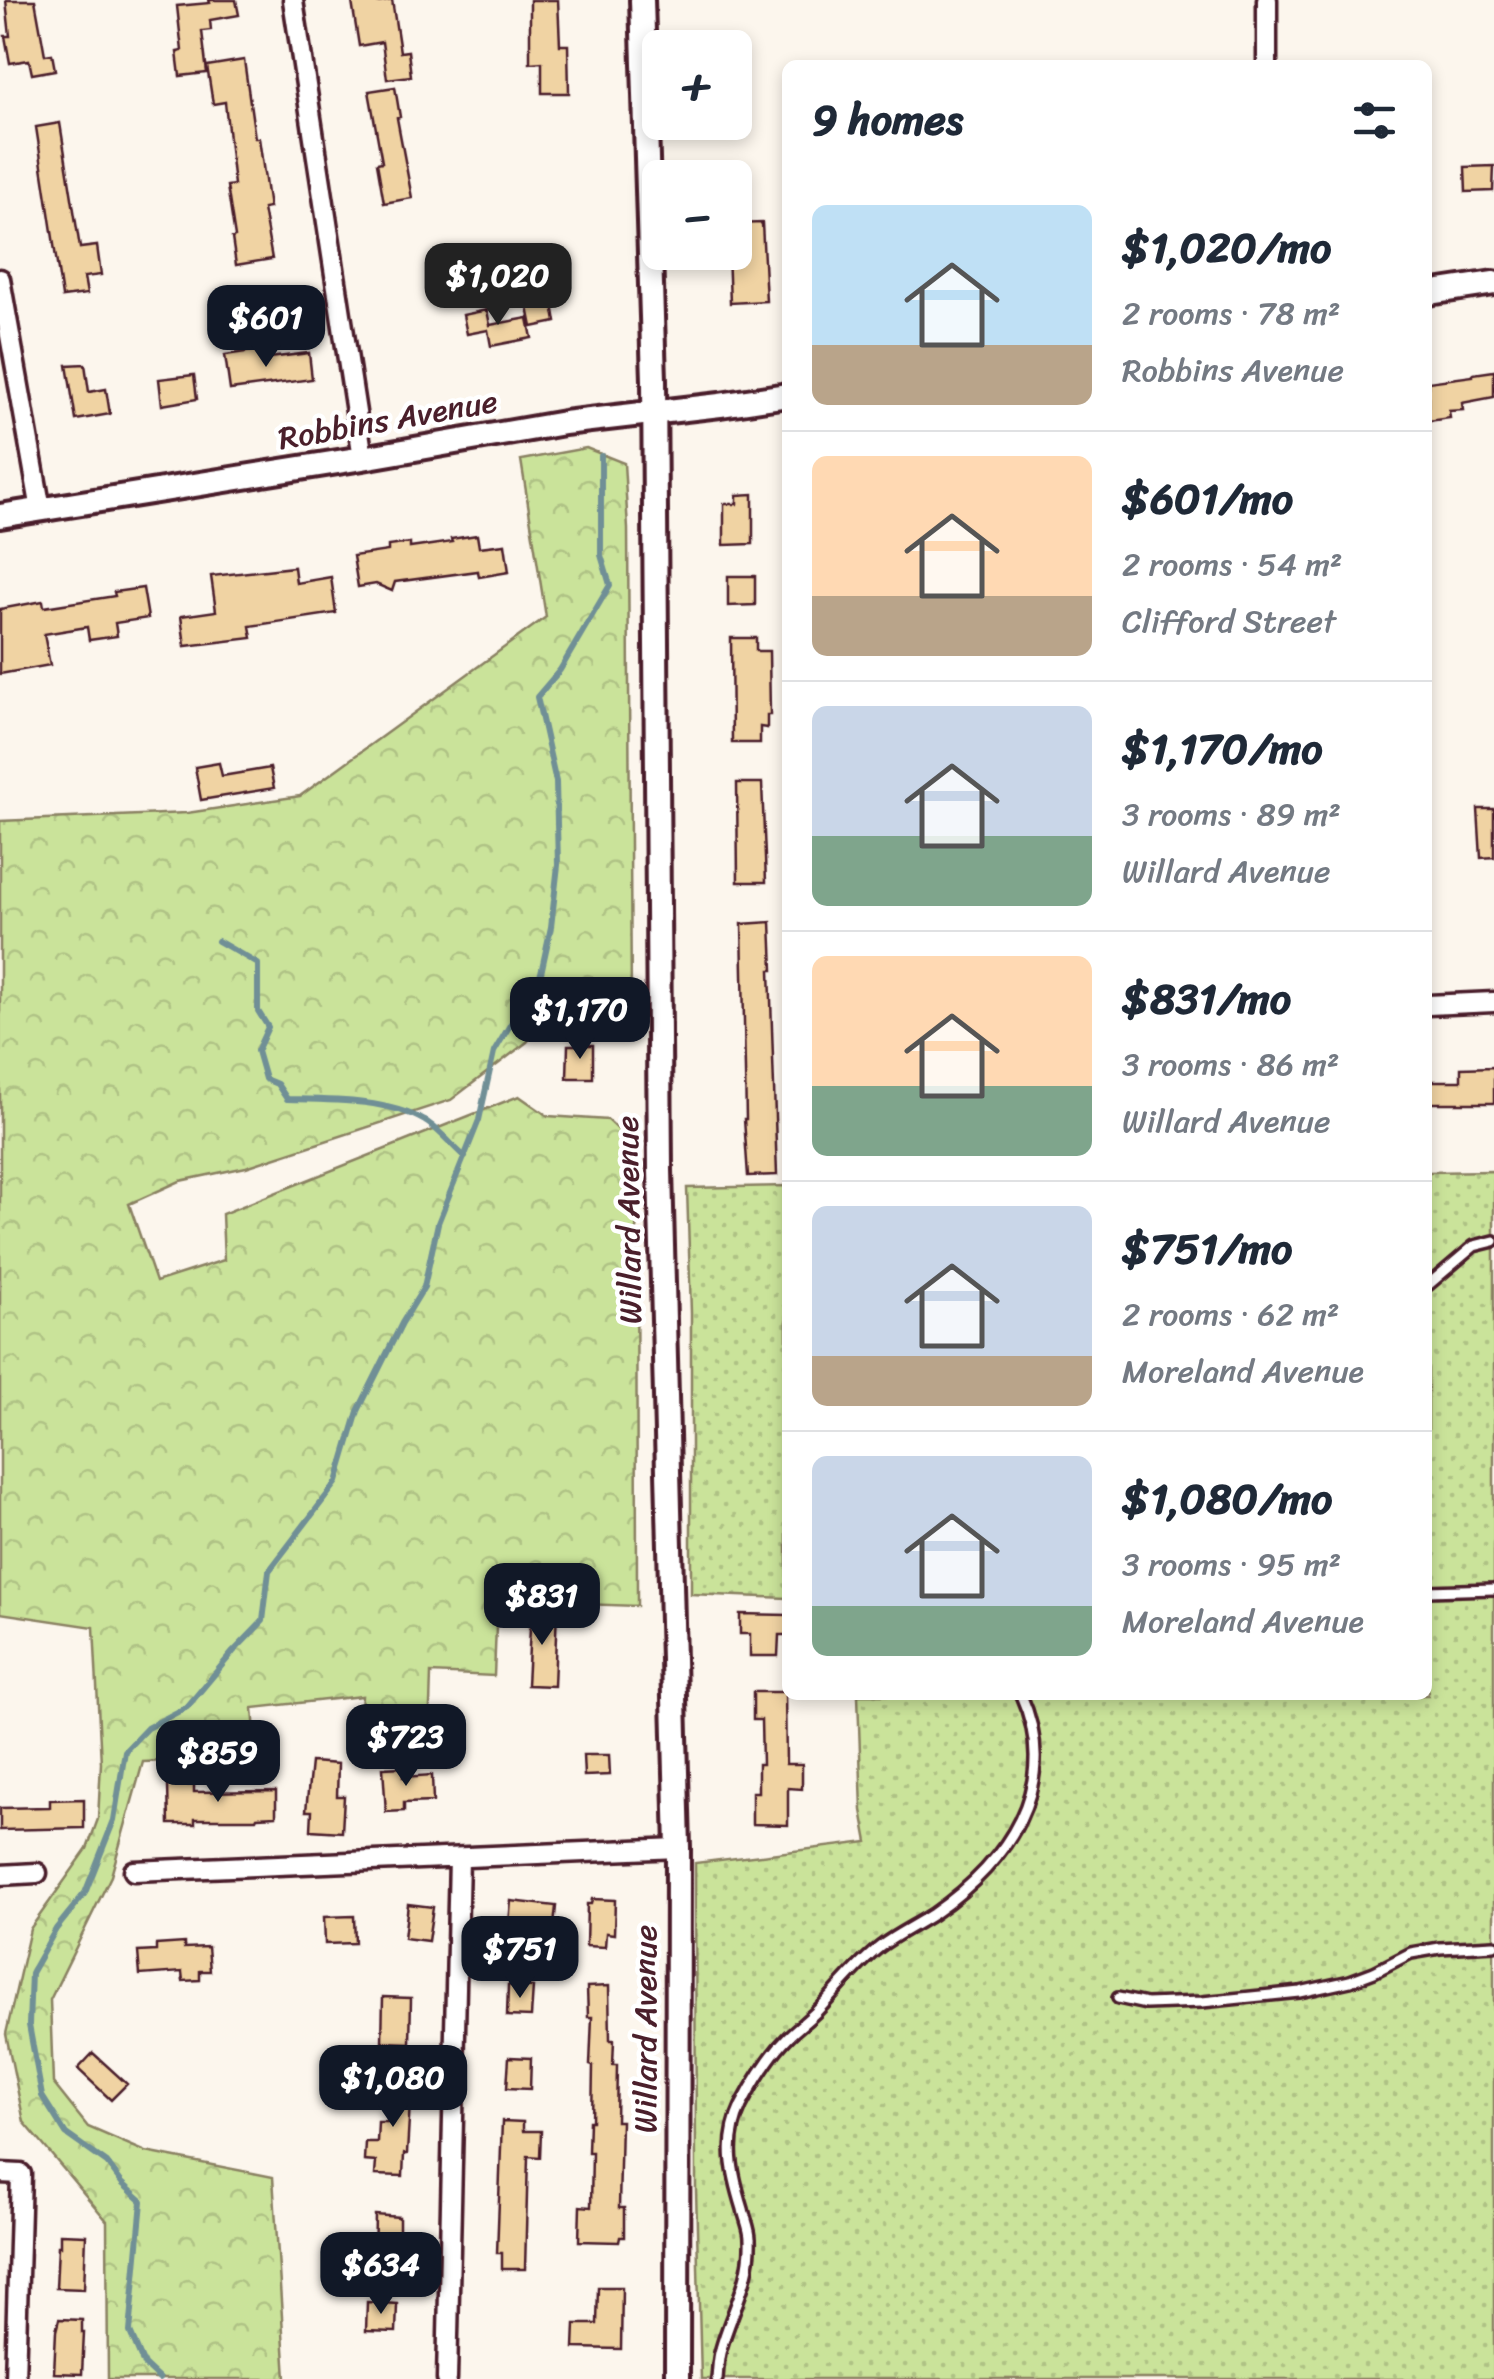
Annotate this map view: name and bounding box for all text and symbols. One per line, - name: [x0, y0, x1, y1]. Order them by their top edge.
- map controls: [642, 30, 752, 270]
- button: +: [642, 30, 752, 140]
- text: 9 homes: [812, 83, 963, 157]
- icon: filters: [1347, 93, 1402, 148]
- button: −: [642, 160, 752, 270]
- text: $1,020/mo: [1122, 211, 1331, 285]
- pin: $1,020: [417, 243, 579, 328]
- icon: home: [892, 245, 1012, 365]
- text: $1,020: [447, 247, 549, 304]
- pin: $601: [207, 285, 325, 370]
- text: 2 rooms · 78 m²: [1122, 285, 1340, 342]
- text: $601: [229, 289, 303, 346]
- text: Robbins Avenue: [1122, 342, 1344, 399]
- street label: Robbins Avenue: [274, 373, 502, 467]
- text: $601/mo: [1122, 462, 1293, 536]
- icon: home: [892, 496, 1012, 616]
- text: 2 rooms · 54 m²: [1122, 536, 1342, 593]
- text: Clifford Street: [1122, 593, 1336, 650]
- text: $1,170/mo: [1122, 712, 1323, 786]
- icon: home: [892, 746, 1012, 866]
- text: 3 rooms · 89 m²: [1122, 786, 1341, 843]
- text: Willard Avenue: [1122, 843, 1330, 900]
- text: $831/mo: [1122, 962, 1291, 1036]
- pin: $1,170: [499, 977, 661, 1062]
- text: $1,170: [532, 981, 628, 1038]
- icon: home: [892, 996, 1012, 1116]
- text: 3 rooms · 86 m²: [1122, 1036, 1339, 1093]
- text: Willard Avenue: [1122, 1093, 1330, 1150]
- street label: Willard Avenue: [599, 1115, 659, 1325]
- text: $751/mo: [1122, 1212, 1292, 1286]
- icon: home: [892, 1246, 1012, 1366]
- text: 2 rooms · 62 m²: [1122, 1286, 1339, 1343]
- text: Moreland Avenue: [1122, 1343, 1364, 1400]
- text: $1,080/mo: [1122, 1462, 1332, 1536]
- icon: home: [892, 1496, 1012, 1616]
- text: 3 rooms · 95 m²: [1122, 1536, 1341, 1593]
- pin: $831: [483, 1563, 601, 1648]
- text: $831: [506, 1567, 578, 1624]
- text: Moreland Avenue: [1122, 1593, 1364, 1650]
- pin: $723: [347, 1704, 465, 1789]
- text: $723: [368, 1708, 444, 1765]
- pin: $859: [159, 1720, 277, 1805]
- text: $859: [178, 1724, 258, 1781]
- pin: $751: [461, 1916, 579, 2001]
- text: $751: [483, 1920, 557, 1977]
- street label: Willard Avenue: [617, 1925, 674, 2133]
- pin: $1,080: [312, 2045, 474, 2130]
- text: $1,080: [341, 2049, 445, 2106]
- pin: $634: [322, 2232, 440, 2317]
- text: $634: [342, 2236, 420, 2293]

